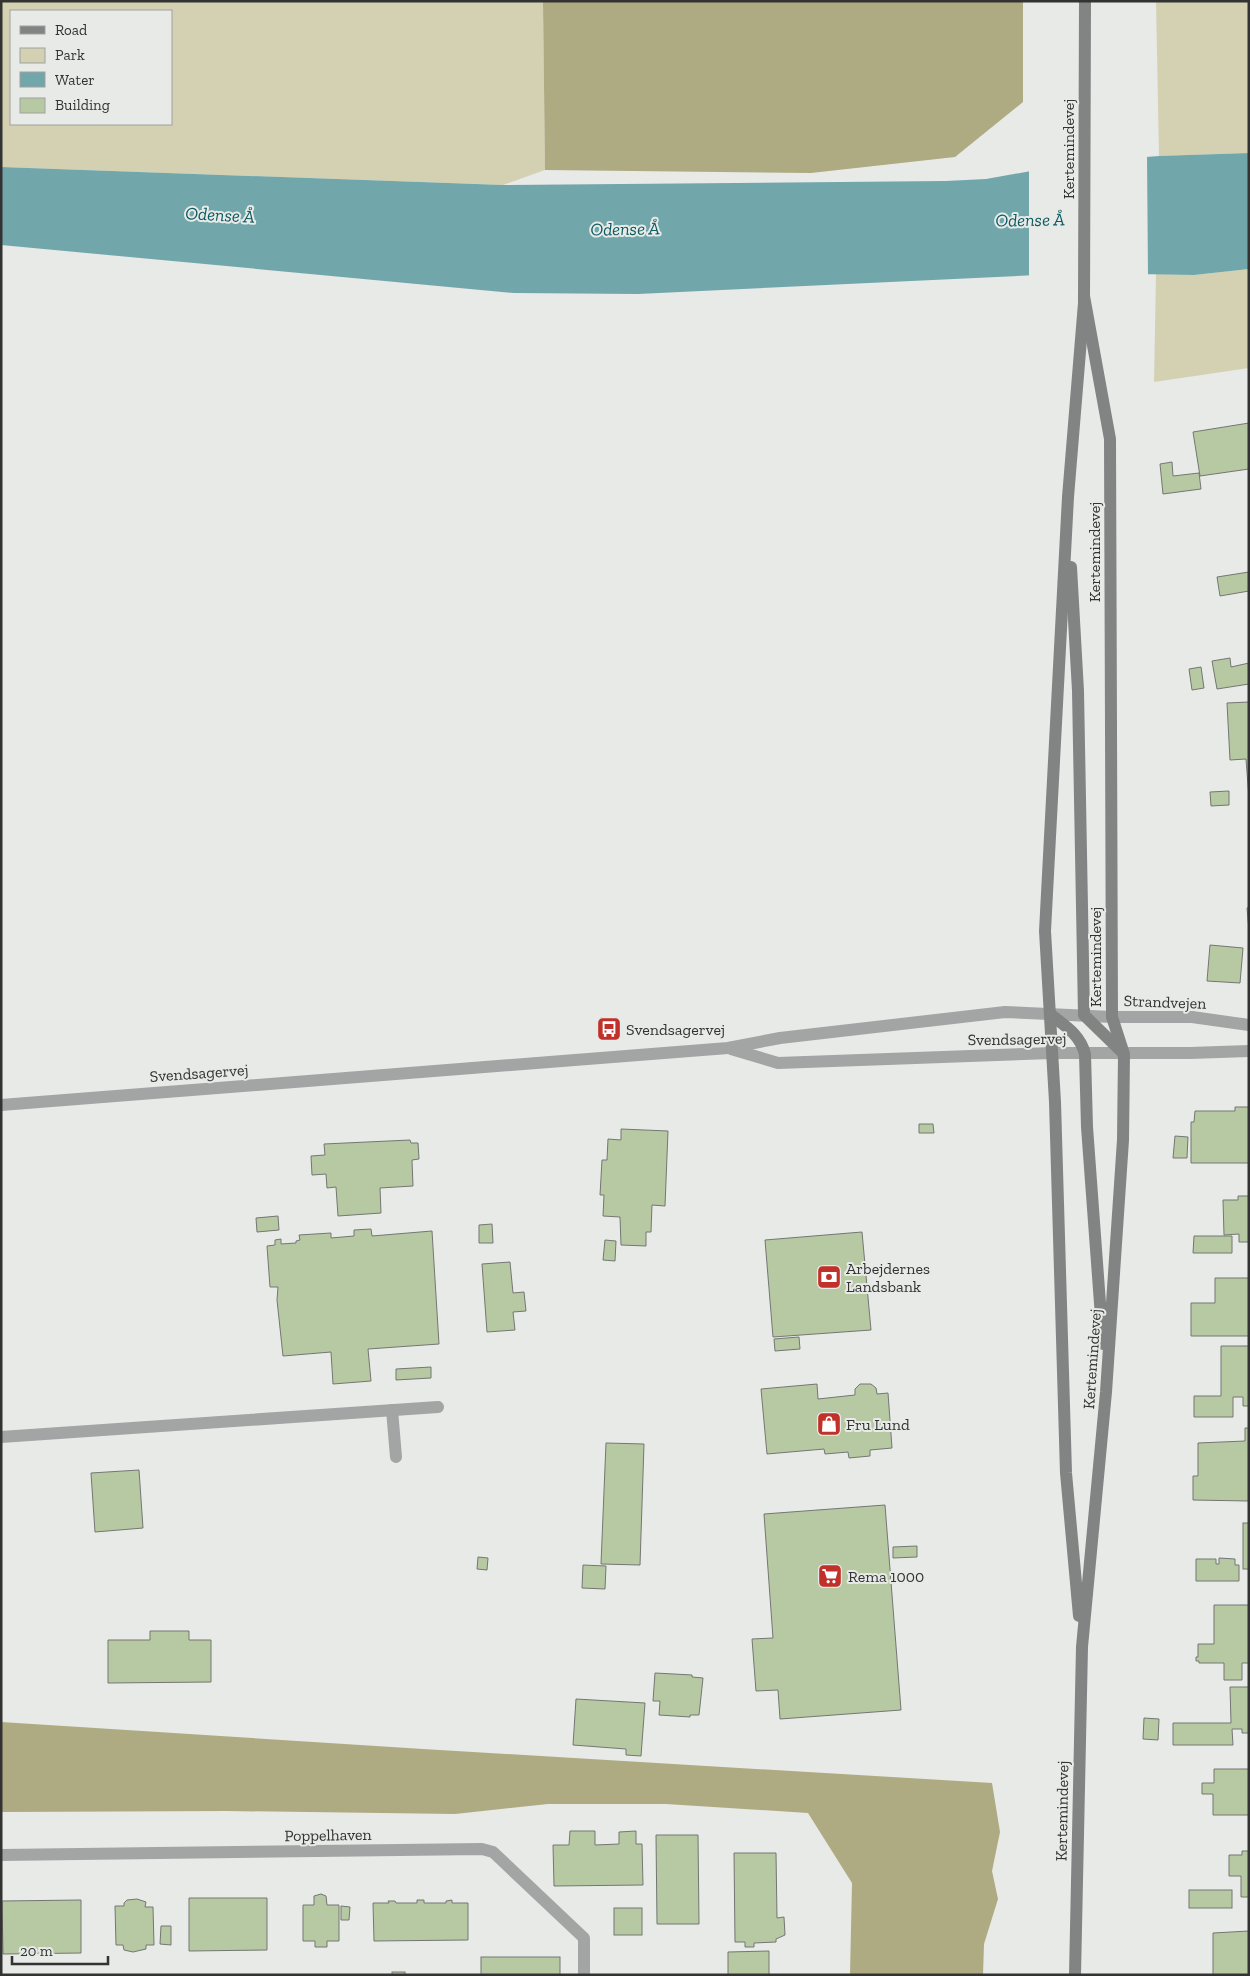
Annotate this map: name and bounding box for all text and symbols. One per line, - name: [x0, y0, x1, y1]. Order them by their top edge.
- legend: [10, 10, 172, 125]
- text: Road: [55, 21, 88, 39]
- text: Park: [55, 46, 85, 64]
- text: Water: [55, 71, 95, 89]
- text: Building: [55, 96, 110, 114]
- street label: Kertemindevej: [1059, 99, 1078, 199]
- water label: Odense Å: [185, 202, 256, 228]
- water label: Odense Å: [995, 208, 1066, 232]
- water label: Odense Å: [590, 217, 661, 241]
- street label: Kertemindevej: [1085, 502, 1104, 602]
- street label: Kertemindevej: [1086, 907, 1105, 1007]
- street label: Strandvejen: [1123, 991, 1208, 1013]
- bus stop icon: Svendsagervej: [596, 1016, 622, 1042]
- place label: Svendsagervej: [626, 1020, 725, 1039]
- street label: Svendsagervej: [967, 1029, 1067, 1049]
- street label: Svendsagervej: [149, 1060, 249, 1086]
- place label: Arbejdernes Landsbank: [846, 1259, 930, 1296]
- bank icon: Arbejdernes Landsbank: [816, 1264, 842, 1290]
- street label: Kertemindevej: [1079, 1308, 1105, 1410]
- shop icon: Fru Lund: [816, 1411, 842, 1437]
- place label: Fru Lund: [846, 1415, 910, 1434]
- supermarket icon: Rema 1000: [817, 1563, 843, 1589]
- place label: Rema 1000: [848, 1567, 924, 1586]
- street label: Kertemindevej: [1052, 1761, 1072, 1861]
- street label: Poppelhaven: [284, 1825, 373, 1845]
- scale bar: [12, 1934, 109, 1966]
- text: 20 m: [20, 1942, 53, 1960]

